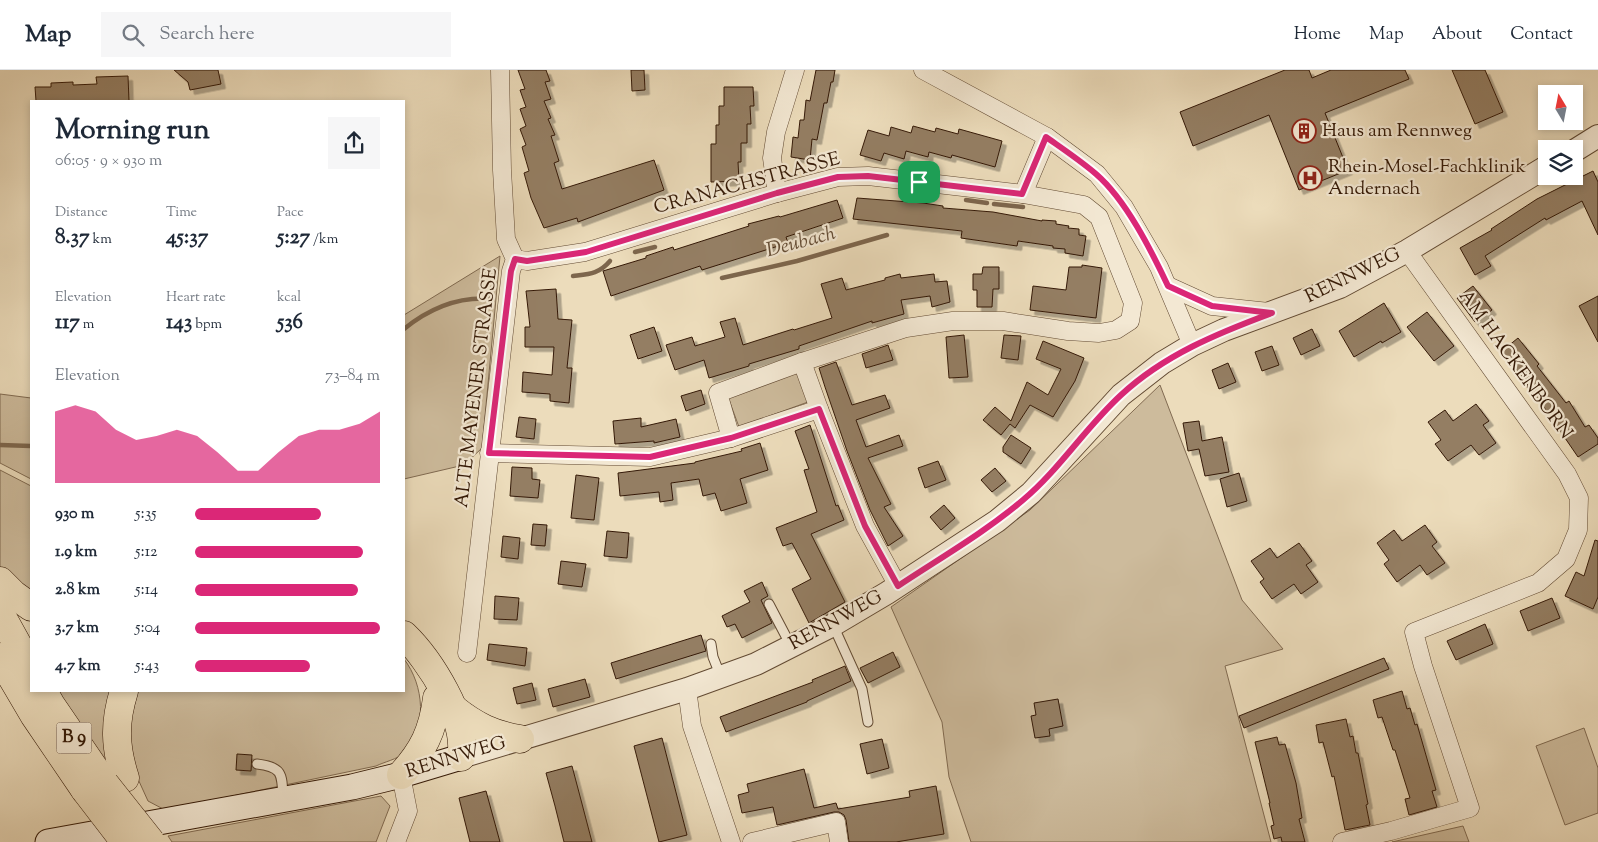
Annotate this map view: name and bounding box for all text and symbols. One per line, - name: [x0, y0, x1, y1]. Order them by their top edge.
- search box: [101, 12, 451, 57]
- text: Map: [25, 18, 71, 52]
- icon: search: [119, 21, 147, 49]
- text: Search here: [159, 21, 255, 48]
- text: Home: [1294, 22, 1341, 48]
- text: Map: [1369, 22, 1404, 48]
- text: About: [1432, 22, 1482, 48]
- text: Contact: [1510, 22, 1573, 48]
- north arrow: [1538, 85, 1582, 130]
- map controls: [1538, 85, 1583, 185]
- text: Morning run: [55, 111, 210, 151]
- button: share: [328, 117, 380, 169]
- building icon: Haus am Rennweg: [1291, 118, 1317, 144]
- place label: Haus am Rennweg: [1322, 118, 1472, 145]
- button: layers: [1538, 140, 1583, 185]
- street label: CRANACHSTRASSE: [651, 146, 844, 222]
- text: 06:05 · 9 × 930 m: [55, 150, 162, 173]
- place label: Rhein-Mosel-Fachklinik Andernach: [1328, 154, 1526, 203]
- pin: [898, 161, 940, 203]
- hospital icon: Rhein-Mosel-Fachklinik Andernach: [1297, 165, 1323, 191]
- icon: arrive: [905, 168, 933, 196]
- text: Distance: [55, 203, 108, 223]
- text: Time: [166, 203, 197, 223]
- text: Pace: [277, 203, 304, 223]
- water label: Deubach: [763, 220, 839, 266]
- text: 8.37: [55, 223, 90, 253]
- text: 45:37: [166, 223, 208, 253]
- text: 5:27: [277, 223, 310, 253]
- text: km: [90, 230, 112, 250]
- text: /km: [310, 230, 338, 250]
- street label: RENNWEG: [1301, 241, 1405, 311]
- street label: ALTE MAYENER STRASSE: [449, 266, 505, 509]
- street label: AM HACKENBORN: [1451, 285, 1579, 445]
- text: Elevation: [55, 288, 112, 308]
- text: Heart rate: [166, 288, 226, 308]
- text: kcal: [277, 288, 301, 308]
- text: 117: [55, 308, 80, 338]
- text: 143: [166, 308, 192, 338]
- text: 536: [277, 308, 303, 338]
- text: m: [80, 315, 94, 335]
- text: bpm: [192, 315, 222, 335]
- text: Elevation: [55, 365, 120, 388]
- text: 73–84 m: [325, 365, 380, 388]
- text: 930 m: [55, 503, 94, 526]
- text: 5:35: [135, 503, 157, 526]
- text: 1.9 km: [55, 541, 97, 564]
- text: 5:12: [135, 541, 158, 564]
- text: 2.8 km: [55, 579, 100, 602]
- text: 5:14: [135, 579, 158, 602]
- street label: RENNWEG: [784, 584, 888, 658]
- text: 3.7 km: [55, 617, 99, 640]
- text: 5:04: [135, 617, 160, 640]
- text: 4.7 km: [55, 655, 100, 678]
- text: 5:43: [135, 655, 159, 678]
- road number: B 9: [56, 722, 92, 754]
- street label: RENNWEG: [403, 730, 509, 786]

